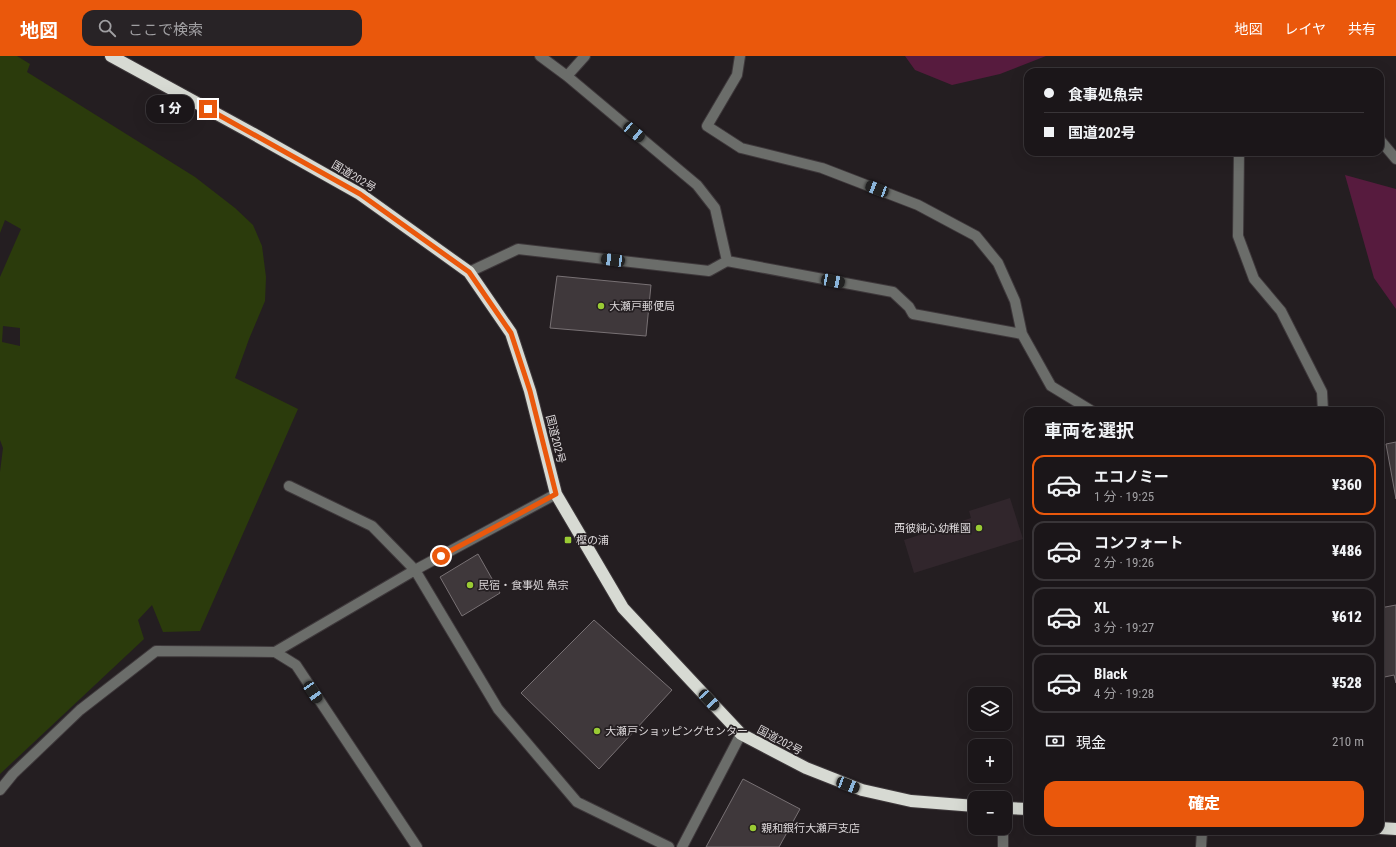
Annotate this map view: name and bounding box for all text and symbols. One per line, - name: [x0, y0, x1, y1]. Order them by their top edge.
- search box: [82, 10, 362, 46]
- icon: search: [96, 17, 118, 39]
- text: 地図: [20, 19, 58, 42]
- text: ここで検索: [128, 21, 203, 39]
- text: 地図: [1234, 21, 1262, 37]
- text: レイヤ: [1284, 21, 1326, 37]
- text: 共有: [1348, 21, 1376, 37]
- text: 食事処魚宗: [1068, 86, 1143, 104]
- callout: 1 分: [146, 95, 194, 123]
- route end: [199, 100, 217, 118]
- text: 1 分: [159, 101, 181, 116]
- car: [621, 120, 647, 144]
- text: 国道202号: [1068, 124, 1136, 142]
- street label: 国道202号: [329, 158, 378, 195]
- car: [864, 179, 890, 199]
- car: [600, 253, 626, 267]
- car: [820, 273, 846, 289]
- place label: 大瀬戸郵便局: [609, 300, 675, 313]
- marker: 大瀬戸郵便局: [596, 301, 606, 311]
- street label: 国道202号: [543, 414, 568, 465]
- text: 車両を選択: [1044, 420, 1134, 441]
- icon: car: [1046, 467, 1082, 503]
- text: エコノミー: [1094, 468, 1169, 486]
- text: ¥360: [1332, 476, 1362, 494]
- text: 1 分 · 19:25: [1094, 489, 1154, 504]
- place label: 西彼純心幼稚園: [894, 522, 971, 535]
- marker: 西彼純心幼稚園: [974, 523, 984, 533]
- icon: car: [1046, 533, 1082, 569]
- place label: 樫の浦: [576, 534, 609, 547]
- text: コンフォート: [1094, 534, 1184, 552]
- marker: 樫の浦: [563, 535, 573, 545]
- text: ¥486: [1332, 542, 1362, 560]
- route start: [432, 547, 450, 565]
- text: 2 分 · 19:26: [1094, 555, 1154, 570]
- place label: 民宿・食事処 魚宗: [478, 579, 569, 592]
- marker: 民宿・食事処 魚宗: [465, 580, 475, 590]
- icon: car: [1046, 599, 1082, 635]
- text: XL: [1094, 599, 1110, 617]
- text: ¥612: [1332, 608, 1362, 626]
- text: 3 分 · 19:27: [1094, 620, 1154, 635]
- icon: car: [1046, 665, 1082, 701]
- text: Black: [1094, 665, 1127, 683]
- text: ¥528: [1332, 674, 1362, 692]
- car: [301, 679, 325, 705]
- text: 4 分 · 19:28: [1094, 686, 1154, 701]
- car: [696, 687, 722, 713]
- map controls: [968, 687, 1012, 835]
- button: layers: [968, 687, 1012, 731]
- street label: 国道202号: [755, 723, 805, 758]
- place label: 大瀬戸ショッピングセンター: [605, 725, 748, 738]
- marker: 大瀬戸ショッピングセンター: [592, 726, 602, 736]
- icon: cash: [1044, 730, 1066, 752]
- text: 現金: [1076, 734, 1106, 752]
- text: 210 m: [1332, 734, 1364, 749]
- button: +: [968, 739, 1012, 783]
- car: [835, 775, 861, 795]
- button: 確定: [1044, 781, 1364, 827]
- button: −: [968, 791, 1012, 835]
- place label: 親和銀行大瀬戸支店: [761, 822, 860, 835]
- marker: 親和銀行大瀬戸支店: [748, 823, 758, 833]

